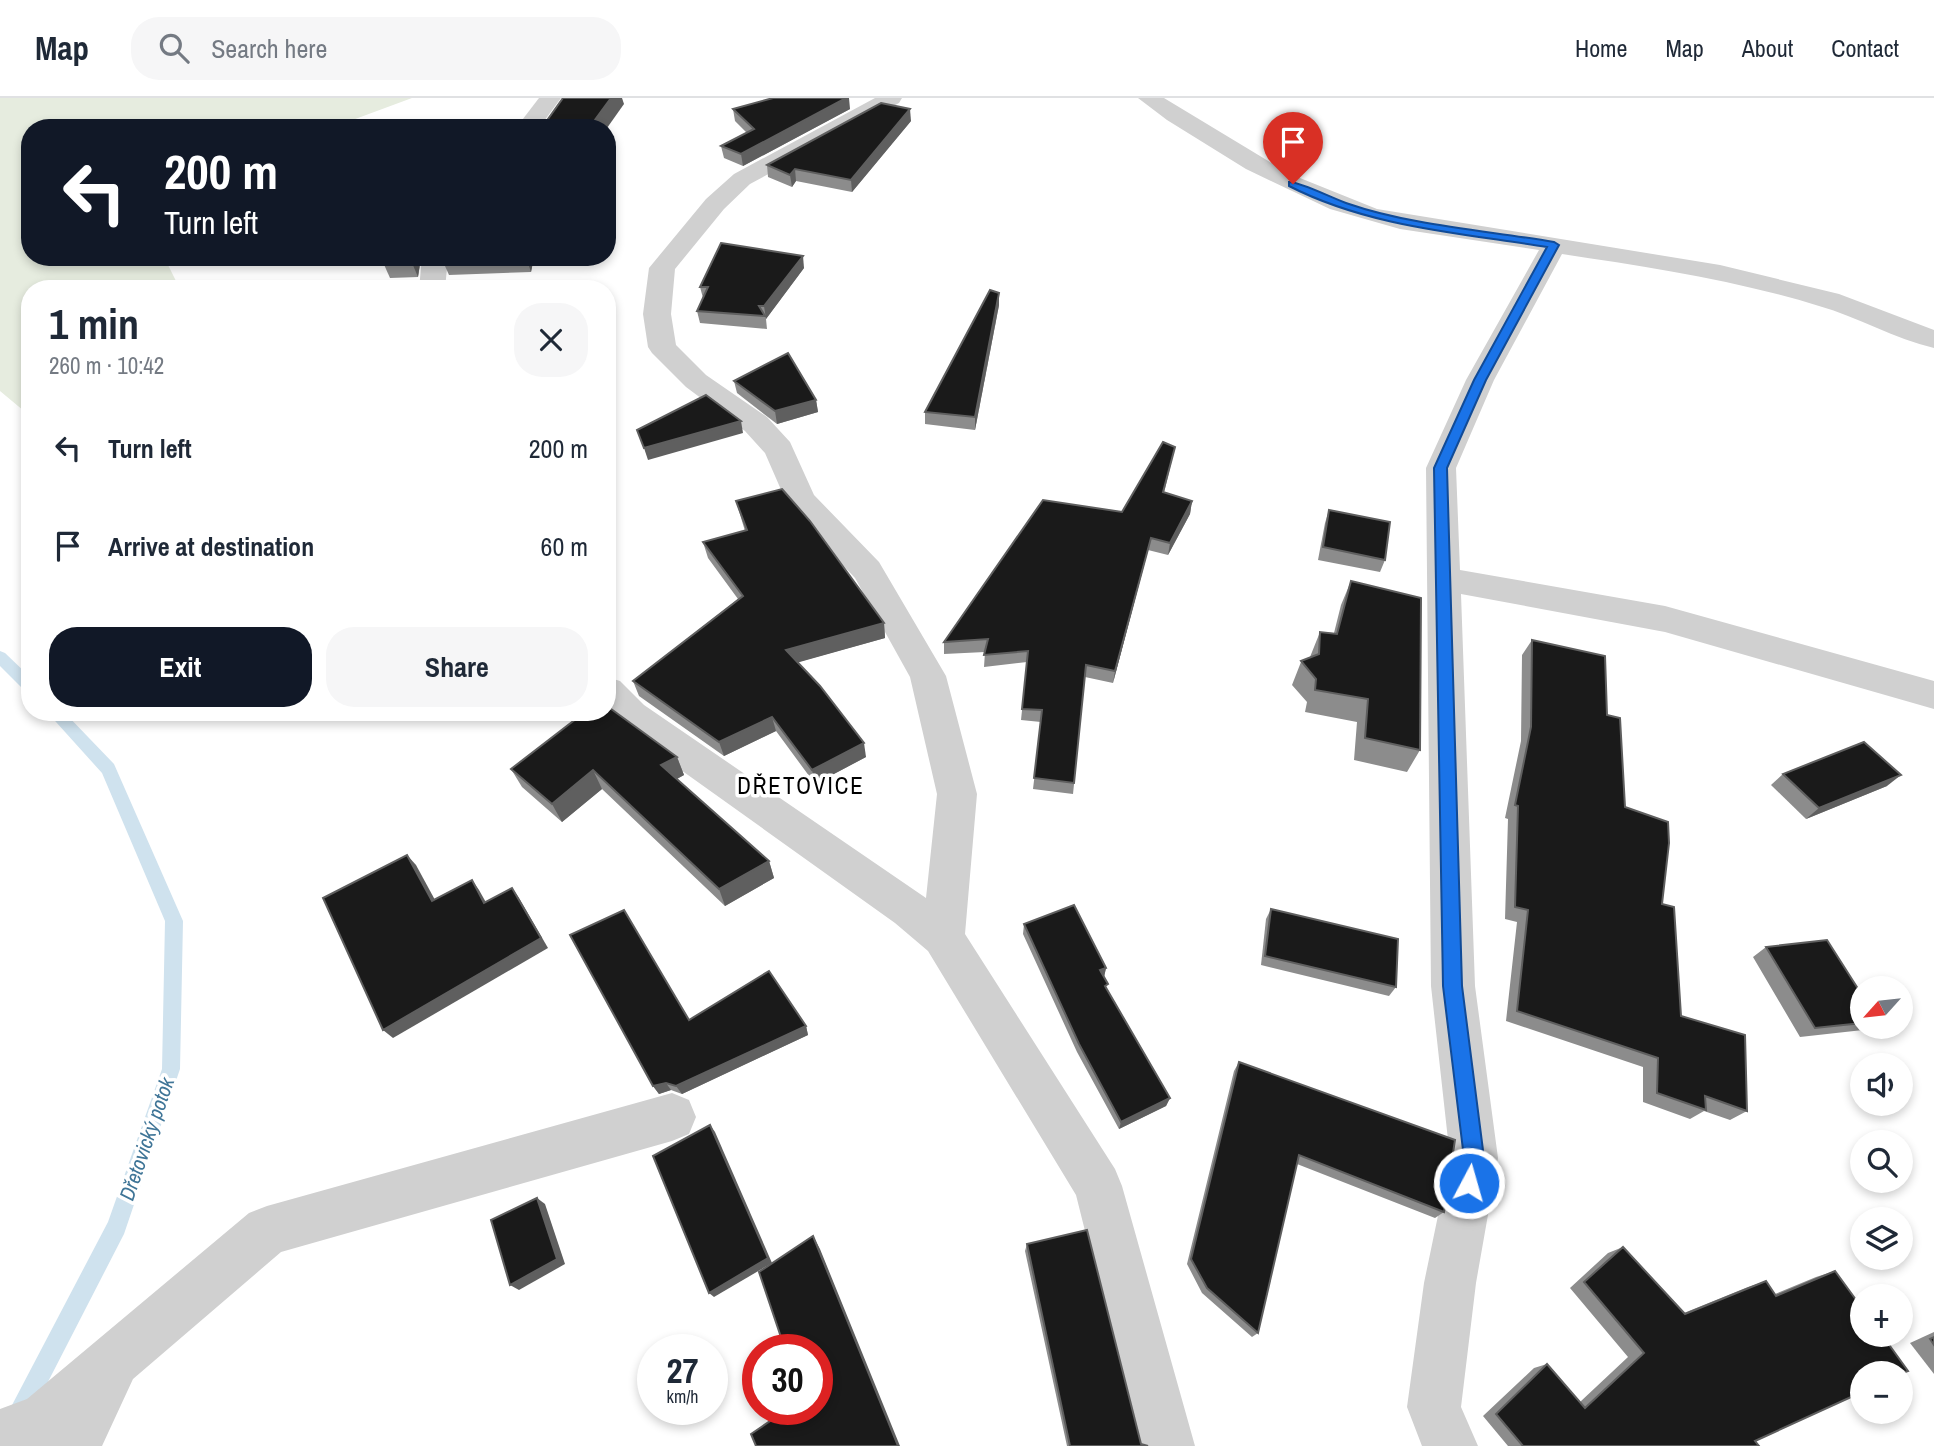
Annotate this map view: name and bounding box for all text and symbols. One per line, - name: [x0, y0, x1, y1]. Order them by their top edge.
- search box: [131, 17, 621, 80]
- text: Map: [35, 26, 89, 70]
- icon: search: [155, 29, 193, 67]
- text: Search here: [211, 31, 327, 66]
- text: Home: [1575, 32, 1627, 64]
- text: Map: [1665, 32, 1704, 64]
- text: About: [1742, 32, 1793, 64]
- text: Contact: [1831, 32, 1899, 64]
- pin: [1263, 112, 1323, 184]
- icon: arrive: [1274, 123, 1312, 161]
- text: 200 m: [164, 138, 278, 204]
- icon: left: [49, 147, 140, 238]
- text: Turn left: [164, 201, 258, 244]
- text: 1 min: [49, 296, 139, 352]
- button: close: [514, 303, 588, 377]
- text: 260 m · 10:42: [49, 350, 164, 381]
- icon: left: [49, 429, 87, 467]
- text: Turn left: [108, 431, 192, 466]
- text: 200 m: [529, 431, 588, 466]
- icon: arrive: [49, 527, 87, 565]
- text: Arrive at destination: [108, 529, 314, 564]
- text: 60 m: [541, 529, 588, 564]
- button: Exit: [49, 627, 312, 707]
- button: Share: [326, 627, 588, 707]
- district label: DŘETOVICE: [737, 770, 865, 801]
- north arrow: [1850, 976, 1913, 1040]
- map controls: [1850, 976, 1913, 1424]
- button: sound: [1850, 1053, 1913, 1116]
- water label: Dřetovický potok: [112, 1072, 182, 1204]
- button: search: [1850, 1130, 1913, 1193]
- position arrow: [1432, 1146, 1506, 1220]
- button: layers: [1850, 1207, 1913, 1270]
- button: +: [1850, 1284, 1913, 1347]
- speed limit sign: 30: [742, 1334, 833, 1425]
- text: 27: [667, 1347, 698, 1394]
- button: −: [1850, 1361, 1913, 1424]
- text: km/h: [667, 1384, 699, 1409]

